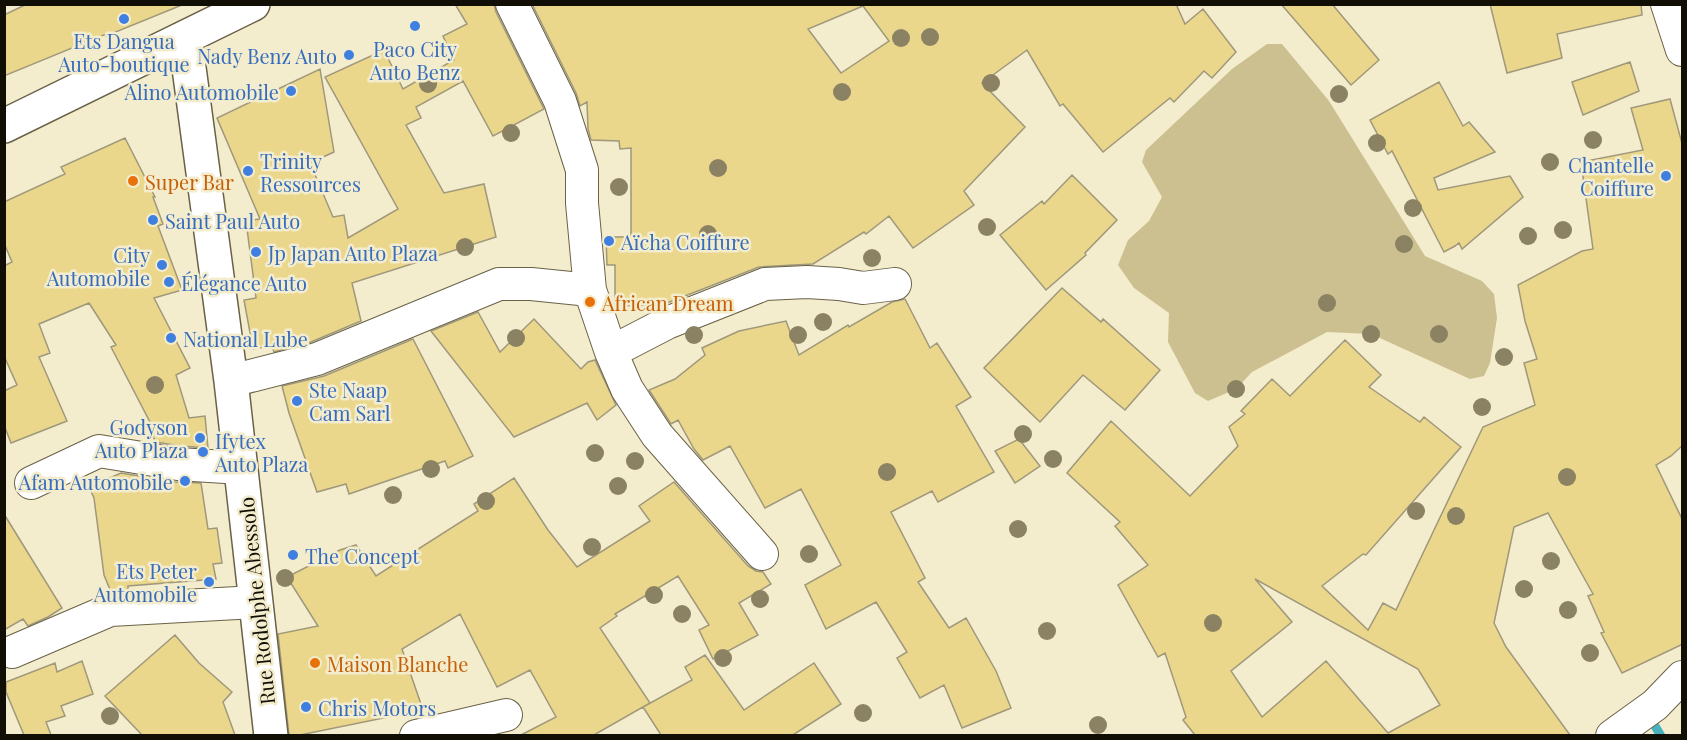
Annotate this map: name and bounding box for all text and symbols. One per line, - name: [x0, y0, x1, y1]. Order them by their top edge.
- marker: Ets Dangua Auto-boutique: [117, 12, 131, 26]
- marker: Paco City Auto Benz: [408, 19, 422, 33]
- place label: Ets Dangua Auto-boutique: [57, 27, 190, 77]
- place label: Paco City Auto Benz: [369, 35, 460, 85]
- place label: Nady Benz Auto: [197, 42, 337, 69]
- marker: Nady Benz Auto: [342, 48, 356, 62]
- place label: Alino Automobile: [123, 78, 279, 105]
- marker: Alino Automobile: [284, 84, 298, 98]
- place label: Trinity Ressources: [260, 147, 361, 197]
- place label: Chantelle Coiffure: [1568, 151, 1654, 201]
- marker: Trinity Ressources: [241, 164, 255, 178]
- place label: Super Bar: [145, 168, 234, 195]
- marker: Chantelle Coiffure: [1659, 169, 1673, 183]
- marker: Super Bar: [126, 174, 140, 188]
- place label: Saint Paul Auto: [165, 207, 300, 234]
- marker: Saint Paul Auto: [146, 213, 160, 227]
- place label: Aïcha Coiffure: [620, 228, 750, 255]
- marker: Aïcha Coiffure: [602, 234, 616, 248]
- place label: Jp Japan Auto Plaza: [267, 239, 438, 266]
- place label: City Automobile: [46, 241, 150, 291]
- marker: Jp Japan Auto Plaza: [249, 245, 263, 259]
- marker: City Automobile: [155, 258, 169, 272]
- place label: Élégance Auto: [181, 269, 307, 296]
- marker: Élégance Auto: [162, 275, 176, 289]
- place label: African Dream: [601, 289, 734, 316]
- marker: African Dream: [583, 295, 597, 309]
- place label: National Lube: [183, 325, 308, 352]
- marker: National Lube: [164, 331, 178, 345]
- place label: Ste Naap Cam Sarl: [309, 376, 391, 426]
- marker: Ste Naap Cam Sarl: [290, 394, 304, 408]
- place label: Godyson Auto Plaza: [94, 413, 188, 463]
- place label: Ifytex Auto Plaza: [214, 427, 308, 477]
- marker: Godyson Auto Plaza: [193, 431, 207, 445]
- marker: Ifytex Auto Plaza: [196, 445, 210, 459]
- place label: Afam Automobile: [18, 468, 173, 495]
- marker: Afam Automobile: [178, 474, 192, 488]
- street label: Rue Rodolphe Abessolo: [232, 496, 280, 706]
- place label: The Concept: [305, 542, 420, 569]
- marker: The Concept: [286, 548, 300, 562]
- place label: Ets Peter Automobile: [93, 557, 197, 607]
- marker: Ets Peter Automobile: [202, 575, 216, 589]
- place label: Maison Blanche: [327, 650, 468, 677]
- marker: Maison Blanche: [308, 656, 322, 670]
- place label: Chris Motors: [318, 694, 436, 721]
- marker: Chris Motors: [299, 700, 313, 714]

